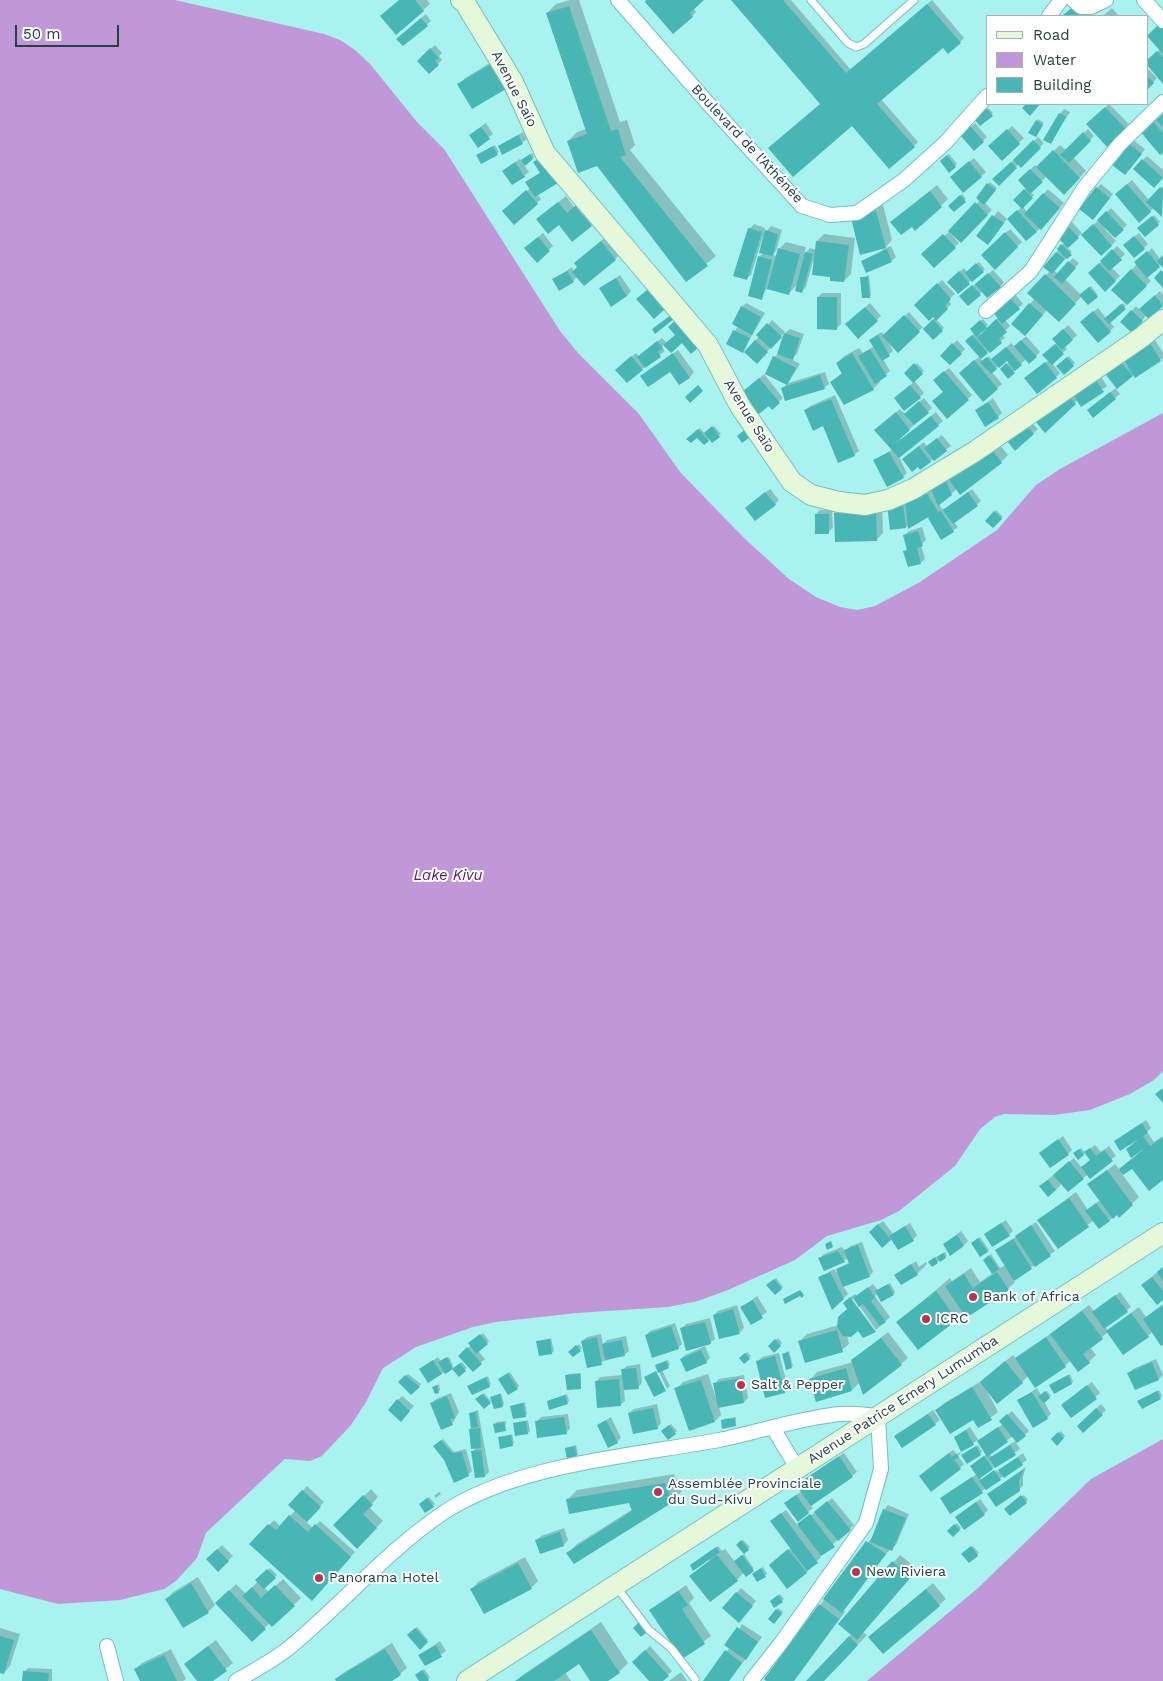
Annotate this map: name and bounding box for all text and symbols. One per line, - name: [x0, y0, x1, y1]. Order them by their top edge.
- scale bar: [18, 15, 121, 47]
- legend: [986, 15, 1148, 105]
- text: 50 m: [23, 25, 60, 43]
- text: Road: [1033, 26, 1070, 44]
- street label: Avenue Saïo: [488, 48, 540, 130]
- text: Water: [1033, 51, 1076, 69]
- text: Building: [1033, 76, 1091, 94]
- street label: Boulevard de l'Athénée: [688, 81, 806, 207]
- street label: Avenue Saïo: [720, 376, 778, 456]
- water label: Lake Kivu: [414, 867, 482, 885]
- place label: Bank of Africa: [983, 1289, 1080, 1305]
- marker: Bank of Africa: [967, 1291, 979, 1303]
- place label: ICRC: [936, 1311, 969, 1327]
- marker: ICRC: [920, 1313, 932, 1325]
- street label: Avenue Patrice Emery Lumumba: [805, 1332, 1001, 1468]
- place label: Salt & Pepper: [751, 1377, 844, 1393]
- marker: Salt & Pepper: [735, 1379, 747, 1391]
- place label: Assemblée Provinciale du Sud-Kivu: [668, 1476, 821, 1508]
- marker: Assemblée Provinciale du Sud-Kivu: [652, 1486, 664, 1498]
- place label: New Riviera: [866, 1564, 946, 1580]
- marker: New Riviera: [850, 1566, 862, 1578]
- place label: Panorama Hotel: [329, 1570, 439, 1586]
- marker: Panorama Hotel: [313, 1572, 325, 1584]

